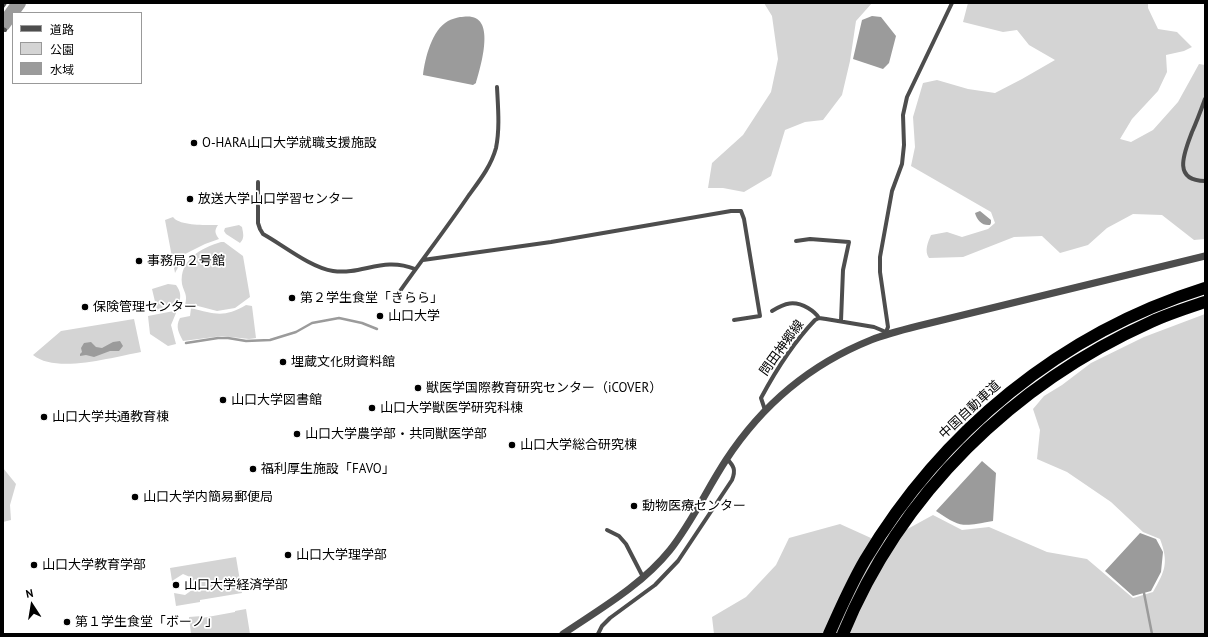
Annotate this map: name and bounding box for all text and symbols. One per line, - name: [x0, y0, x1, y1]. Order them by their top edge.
- legend: [12, 12, 142, 84]
- text: 道路: [50, 22, 74, 37]
- text: 公園: [50, 42, 74, 57]
- text: 水域: [50, 62, 74, 77]
- place label: O-HARA山口大学就職支援施設: [202, 135, 377, 151]
- marker: O-HARA山口大学就職支援施設: [189, 138, 199, 148]
- place label: 放送大学山口学習センター: [198, 191, 354, 207]
- marker: 放送大学山口学習センター: [185, 194, 195, 204]
- place label: 事務局２号館: [147, 253, 225, 269]
- marker: 事務局２号館: [134, 256, 144, 266]
- place label: 第２学生食堂「きらら」: [300, 290, 443, 306]
- marker: 第２学生食堂「きらら」: [287, 293, 297, 303]
- place label: 保険管理センター: [93, 299, 197, 315]
- marker: 保険管理センター: [80, 302, 90, 312]
- place label: 山口大学: [388, 308, 440, 324]
- marker: 山口大学: [375, 311, 385, 321]
- street label: 問田神郷線: [757, 317, 807, 379]
- place label: 埋蔵文化財資料館: [291, 354, 395, 370]
- marker: 埋蔵文化財資料館: [278, 357, 288, 367]
- street label: 中国自動車道: [936, 378, 1004, 442]
- place label: 獣医学国際教育研究センター（iCOVER）: [426, 380, 662, 396]
- marker: 獣医学国際教育研究センター（iCOVER）: [413, 383, 423, 393]
- place label: 山口大学図書館: [231, 392, 322, 408]
- marker: 山口大学図書館: [218, 395, 228, 405]
- place label: 山口大学獣医学研究科棟: [380, 400, 523, 416]
- marker: 山口大学獣医学研究科棟: [367, 403, 377, 413]
- place label: 山口大学共通教育棟: [52, 409, 169, 425]
- marker: 山口大学共通教育棟: [39, 412, 49, 422]
- place label: 山口大学農学部・共同獣医学部: [305, 426, 487, 442]
- marker: 山口大学農学部・共同獣医学部: [292, 429, 302, 439]
- place label: 山口大学総合研究棟: [520, 437, 637, 453]
- marker: 山口大学総合研究棟: [507, 440, 517, 450]
- place label: 福利厚生施設「FAVO」: [261, 461, 395, 477]
- marker: 福利厚生施設「FAVO」: [248, 464, 258, 474]
- place label: 山口大学内簡易郵便局: [143, 489, 273, 505]
- marker: 山口大学内簡易郵便局: [130, 492, 140, 502]
- place label: 動物医療センター: [642, 498, 746, 514]
- marker: 動物医療センター: [629, 501, 639, 511]
- place label: 山口大学理学部: [296, 547, 387, 563]
- marker: 山口大学理学部: [283, 550, 293, 560]
- place label: 山口大学教育学部: [42, 557, 146, 573]
- marker: 山口大学教育学部: [29, 560, 39, 570]
- place label: 山口大学経済学部: [184, 577, 288, 593]
- marker: 山口大学経済学部: [171, 580, 181, 590]
- north arrow: [12, 585, 52, 625]
- text: N: [25, 586, 34, 601]
- place label: 第１学生食堂「ボーノ」: [75, 614, 218, 630]
- marker: 第１学生食堂「ボーノ」: [62, 617, 72, 627]

